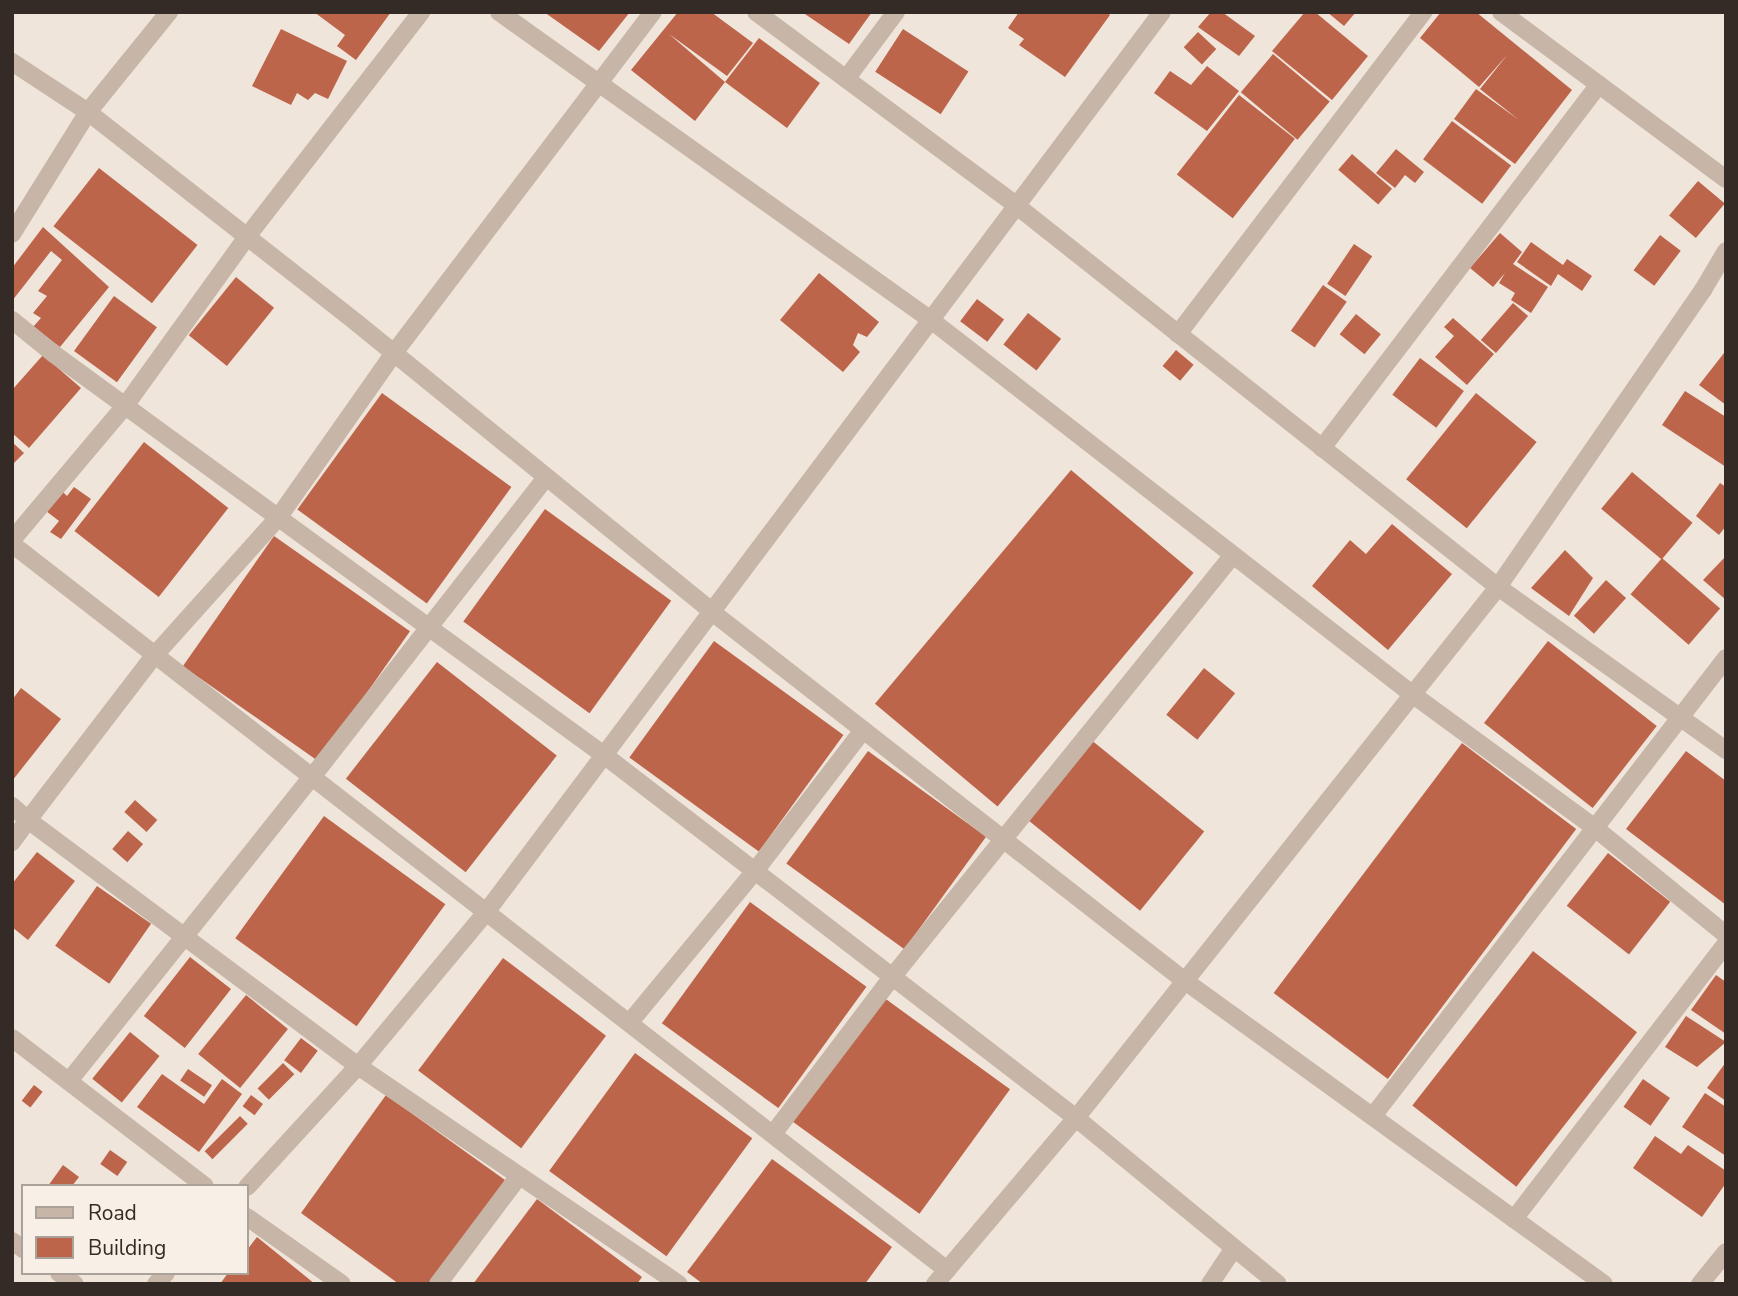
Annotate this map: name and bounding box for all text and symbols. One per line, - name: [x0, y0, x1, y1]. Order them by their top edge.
- legend: [21, 1184, 248, 1275]
- text: Road: [88, 1199, 137, 1227]
- text: Building: [88, 1234, 166, 1262]

